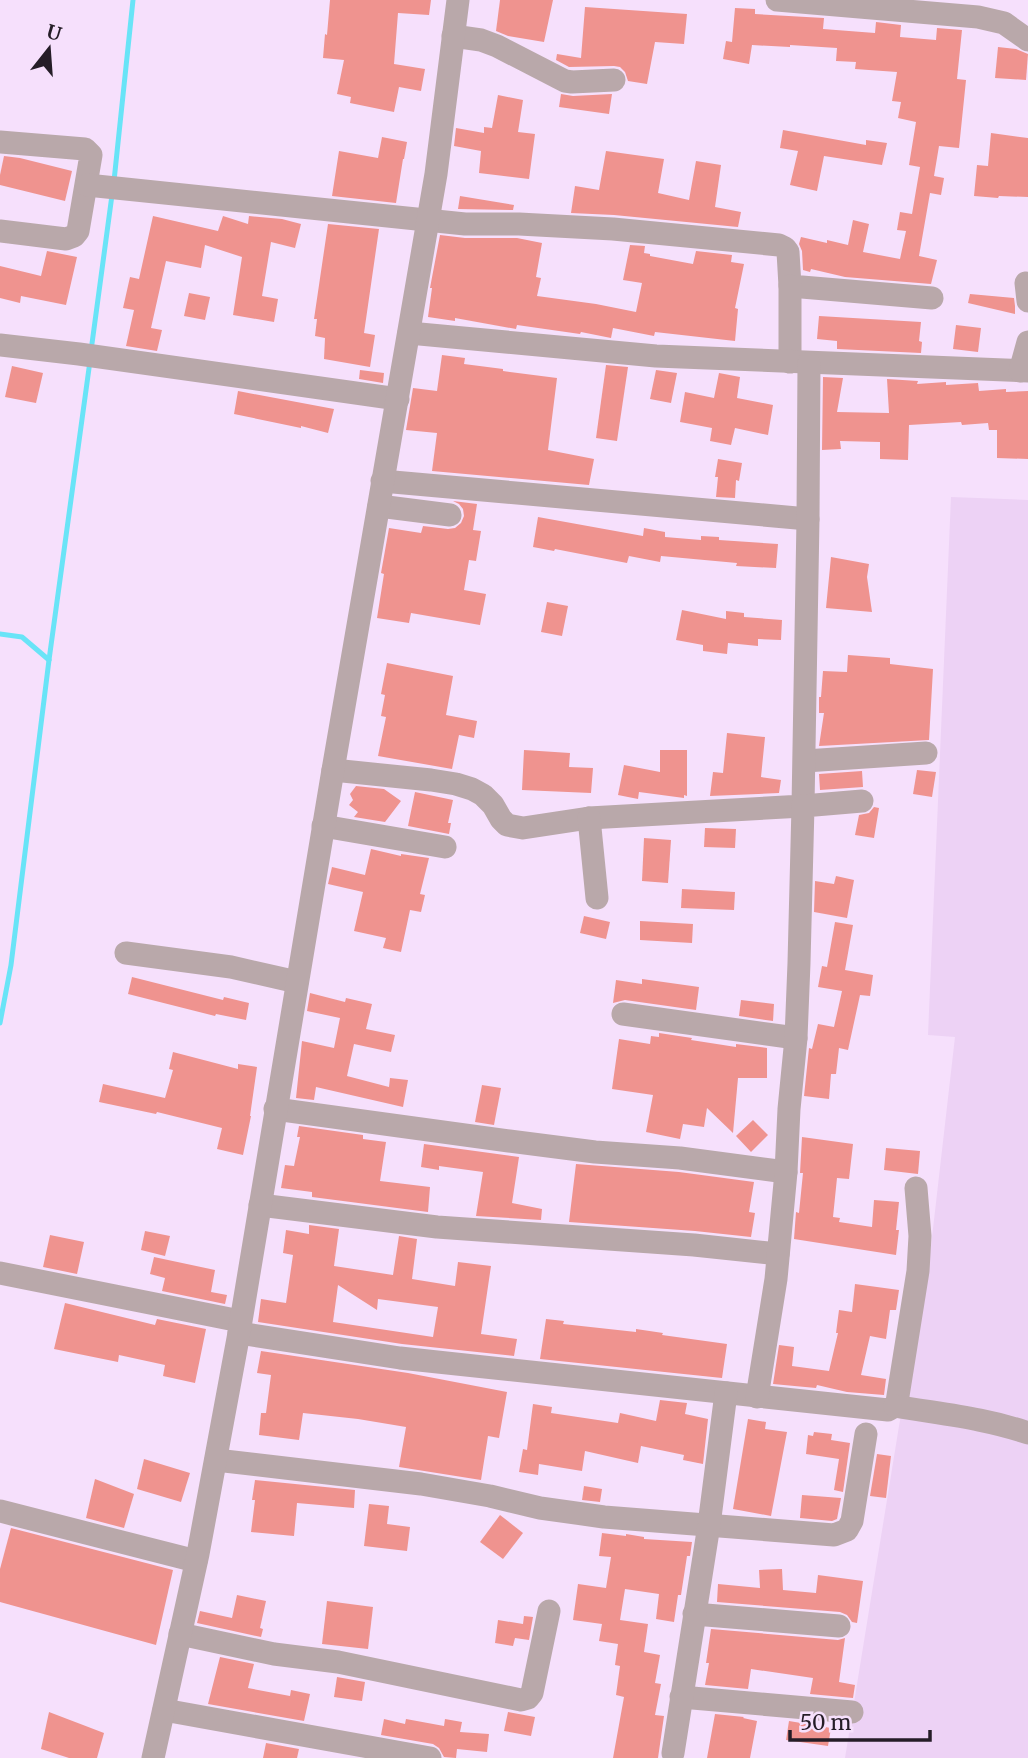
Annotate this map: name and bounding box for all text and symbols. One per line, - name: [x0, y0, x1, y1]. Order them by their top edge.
- north arrow: [14, 14, 84, 84]
- text: U: [44, 19, 64, 46]
- scale bar: [790, 1698, 930, 1742]
- text: 50 m: [800, 1709, 851, 1736]

